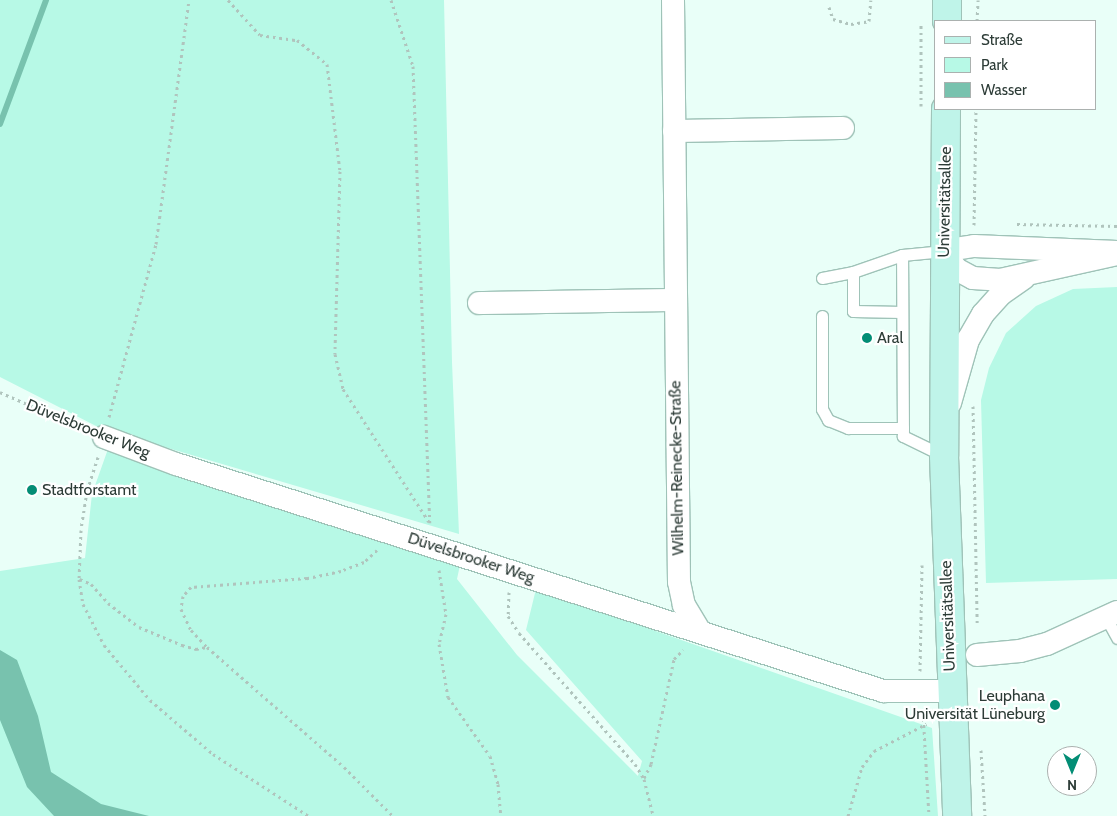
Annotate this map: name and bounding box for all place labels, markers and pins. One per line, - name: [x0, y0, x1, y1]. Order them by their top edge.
- place label: Aral: [877, 328, 903, 348]
- marker: Aral: [861, 332, 873, 344]
- place label: Stadtforstamt: [42, 480, 136, 500]
- marker: Stadtforstamt: [26, 484, 38, 496]
- place label: Leuphana Universität Lüneburg: [905, 686, 1045, 724]
- marker: Leuphana Universität Lüneburg: [1049, 699, 1061, 711]

